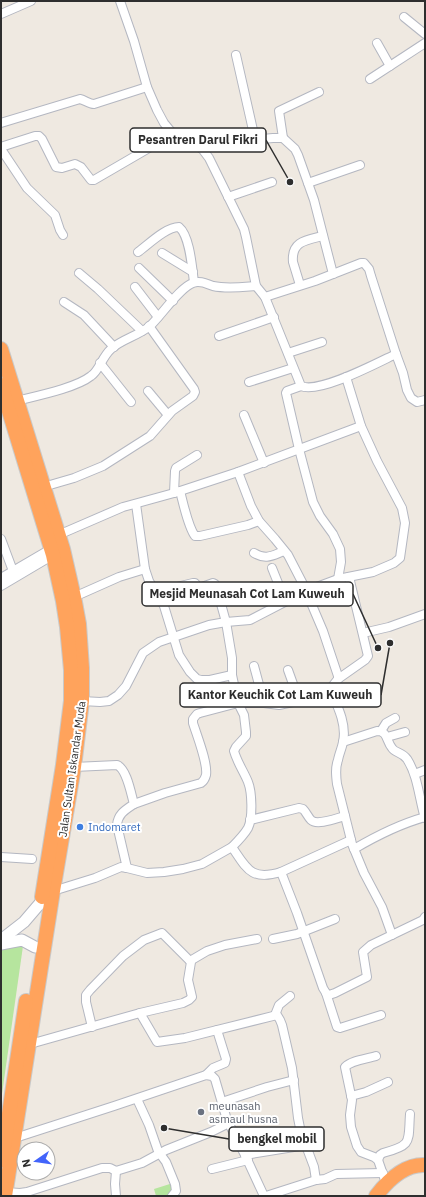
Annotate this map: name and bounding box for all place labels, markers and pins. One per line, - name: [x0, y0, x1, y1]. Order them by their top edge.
- callout: Pesantren Darul Fikri: [130, 128, 266, 152]
- callout: Mesjid Meunasah Cot Lam Kuweuh: [142, 582, 353, 606]
- callout: Kantor Keuchik Cot Lam Kuweuh: [180, 683, 381, 707]
- place label: Indomaret: [88, 820, 141, 834]
- marker: Indomaret: [75, 822, 85, 832]
- place label: meunasah asmaul husna: [209, 1099, 278, 1126]
- marker: meunasah asmaul husna: [196, 1107, 206, 1117]
- callout: bengkel mobil: [229, 1127, 324, 1151]

